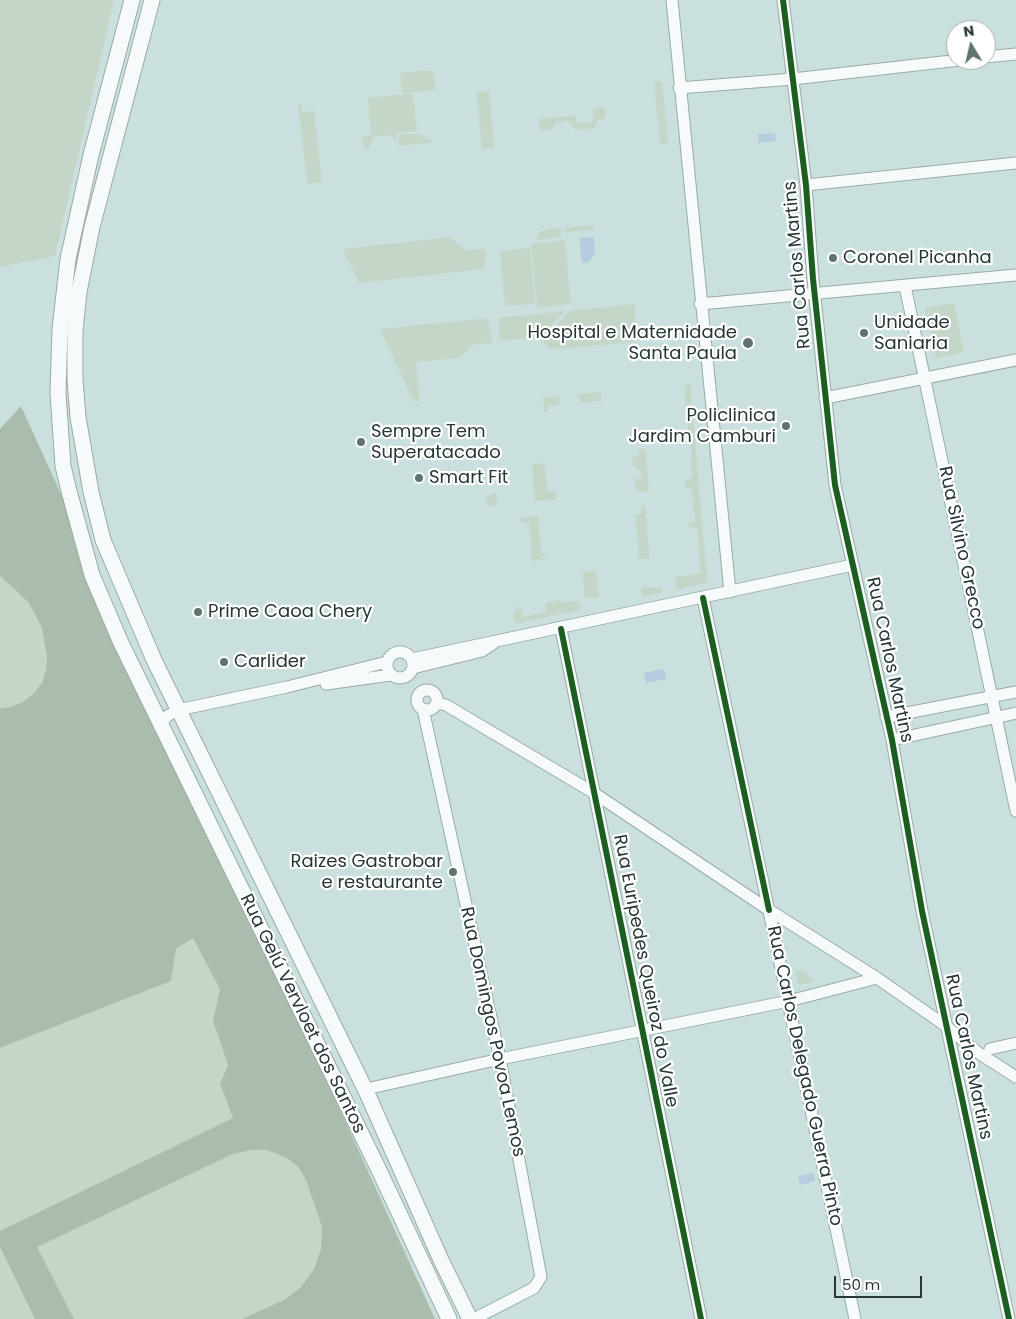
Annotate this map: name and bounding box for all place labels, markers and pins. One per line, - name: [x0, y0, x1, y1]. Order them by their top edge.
- place label: Coronel Picanha: [843, 247, 992, 269]
- marker: Coronel Picanha: [827, 252, 839, 264]
- place label: Unidade Saniaria: [874, 312, 950, 354]
- place label: Hospital e Maternidade Santa Paula: [527, 322, 737, 364]
- marker: Unidade Saniaria: [858, 327, 870, 339]
- marker: Hospital e Maternidade Santa Paula: [741, 336, 755, 350]
- place label: Policlinica Jardim Camburi: [628, 405, 776, 448]
- marker: Policlinica Jardim Camburi: [780, 420, 792, 432]
- place label: Sempre Tem Superatacado: [371, 421, 501, 464]
- marker: Sempre Tem Superatacado: [355, 436, 367, 448]
- place label: Smart Fit: [429, 467, 508, 489]
- marker: Smart Fit: [413, 472, 425, 484]
- place label: Prime Caoa Chery: [208, 601, 372, 623]
- marker: Prime Caoa Chery: [192, 606, 204, 618]
- place label: Carlider: [234, 651, 306, 673]
- marker: Carlider: [218, 656, 230, 668]
- place label: Raizes Gastrobar e restaurante: [291, 851, 443, 894]
- marker: Raizes Gastrobar e restaurante: [447, 866, 459, 878]

